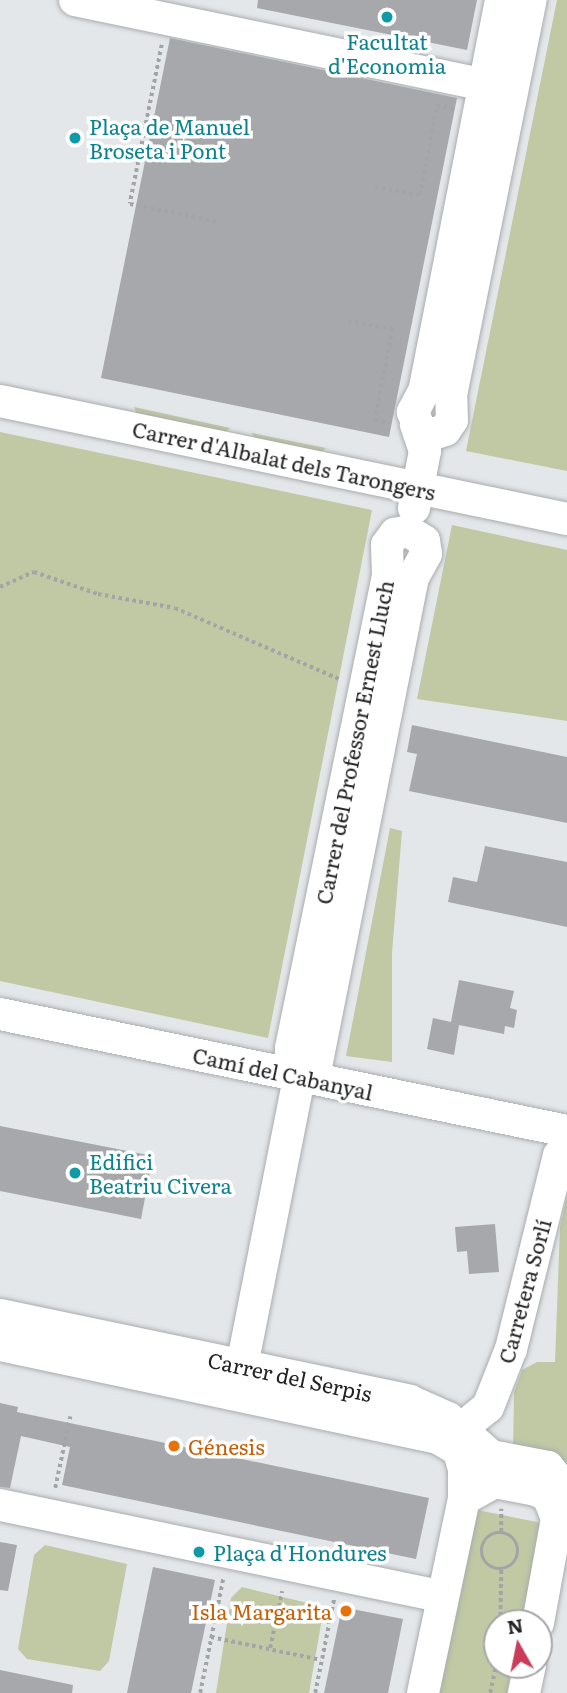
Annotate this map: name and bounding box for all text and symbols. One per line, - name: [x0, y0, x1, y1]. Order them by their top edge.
- marker: Facultat d'Economia: [379, 9, 395, 25]
- place label: Facultat d'Economia: [328, 28, 446, 78]
- place label: Plaça de Manuel Broseta i Pont: [89, 113, 250, 163]
- marker: Plaça de Manuel Broseta i Pont: [67, 130, 83, 146]
- street label: Carrer d'Albalat dels Tarongers: [130, 416, 438, 504]
- street label: Carrer del Professor Ernest Lluch: [310, 578, 398, 906]
- street label: Camí del Cabanyal: [191, 1042, 375, 1104]
- place label: Edifici Beatriu Civera: [89, 1148, 232, 1198]
- marker: Edifici Beatriu Civera: [67, 1165, 83, 1181]
- street label: Carretera Sorlí: [493, 1216, 555, 1366]
- street label: Carrer del Serpis: [206, 1346, 374, 1406]
- place label: Génesis: [188, 1433, 265, 1459]
- marker: Génesis: [166, 1438, 182, 1454]
- place label: Plaça d'Hondures: [213, 1539, 387, 1565]
- marker: Plaça d'Hondures: [191, 1544, 207, 1560]
- place label: Isla Margarita: [191, 1598, 332, 1624]
- marker: Isla Margarita: [338, 1603, 354, 1619]
- north arrow: [483, 1609, 553, 1679]
- text: N: [505, 1610, 525, 1640]

